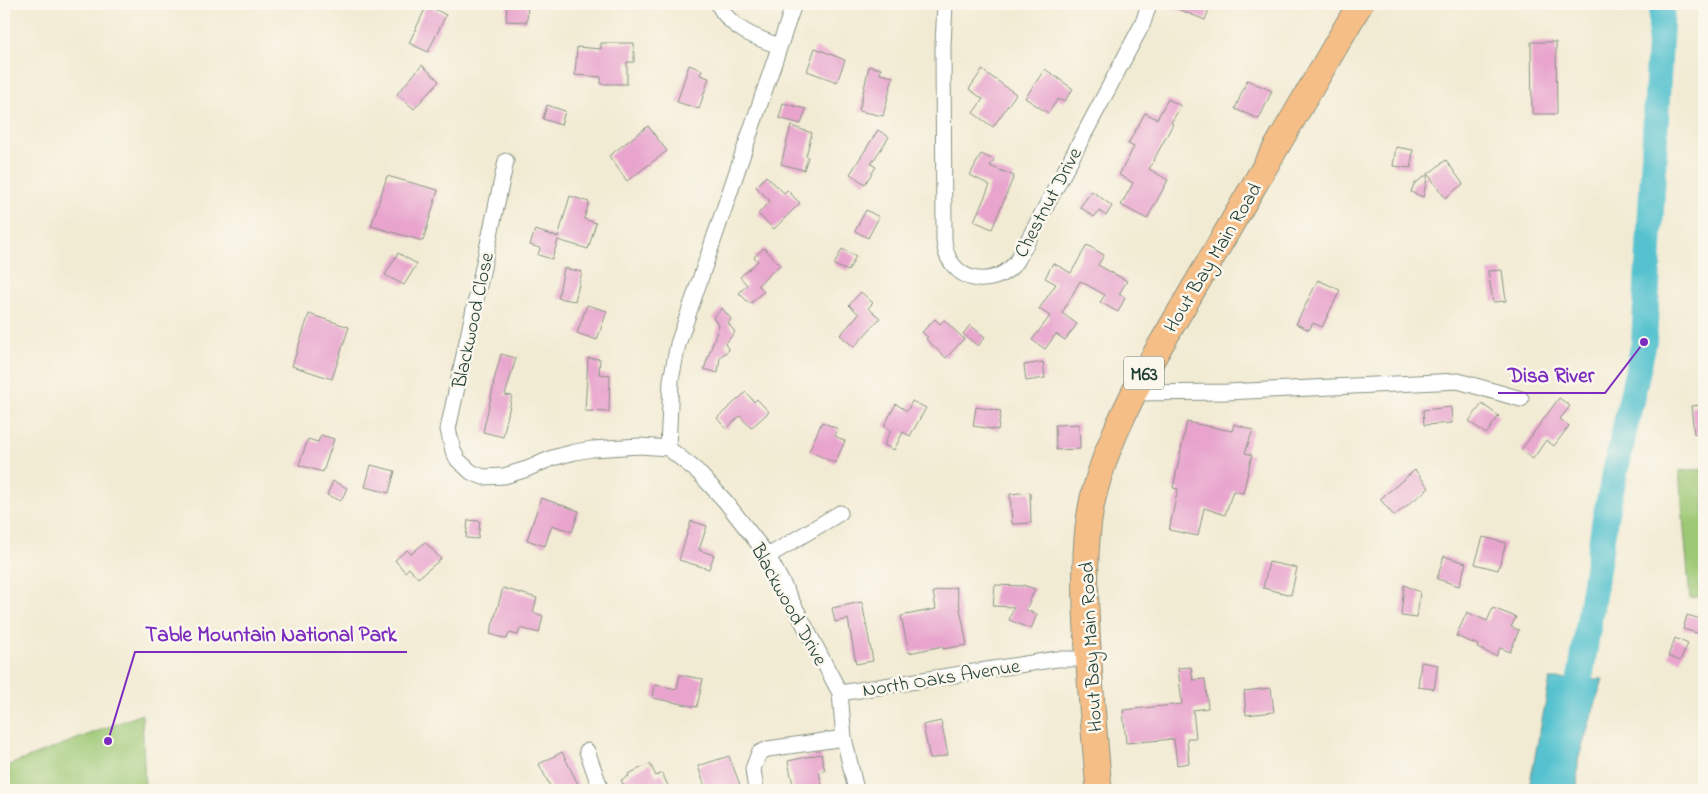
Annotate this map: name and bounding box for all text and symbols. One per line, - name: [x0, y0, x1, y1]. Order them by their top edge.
- street label: Chestnut Drive: [1008, 143, 1090, 263]
- street label: Hout Bay Main Road: [1158, 178, 1270, 339]
- street label: Blackwood Close: [446, 250, 503, 392]
- road number: M63: [1124, 356, 1164, 389]
- callout: Disa River: [1498, 357, 1605, 393]
- text: Disa River: [1507, 362, 1595, 392]
- street label: Blackwood Drive: [742, 538, 833, 672]
- street label: Hout Bay Main Road: [1074, 561, 1111, 733]
- callout: Table Mountain National Park: [135, 616, 407, 652]
- text: Table Mountain National Park: [145, 621, 398, 651]
- street label: North Oaks Avenue: [861, 653, 1022, 706]

